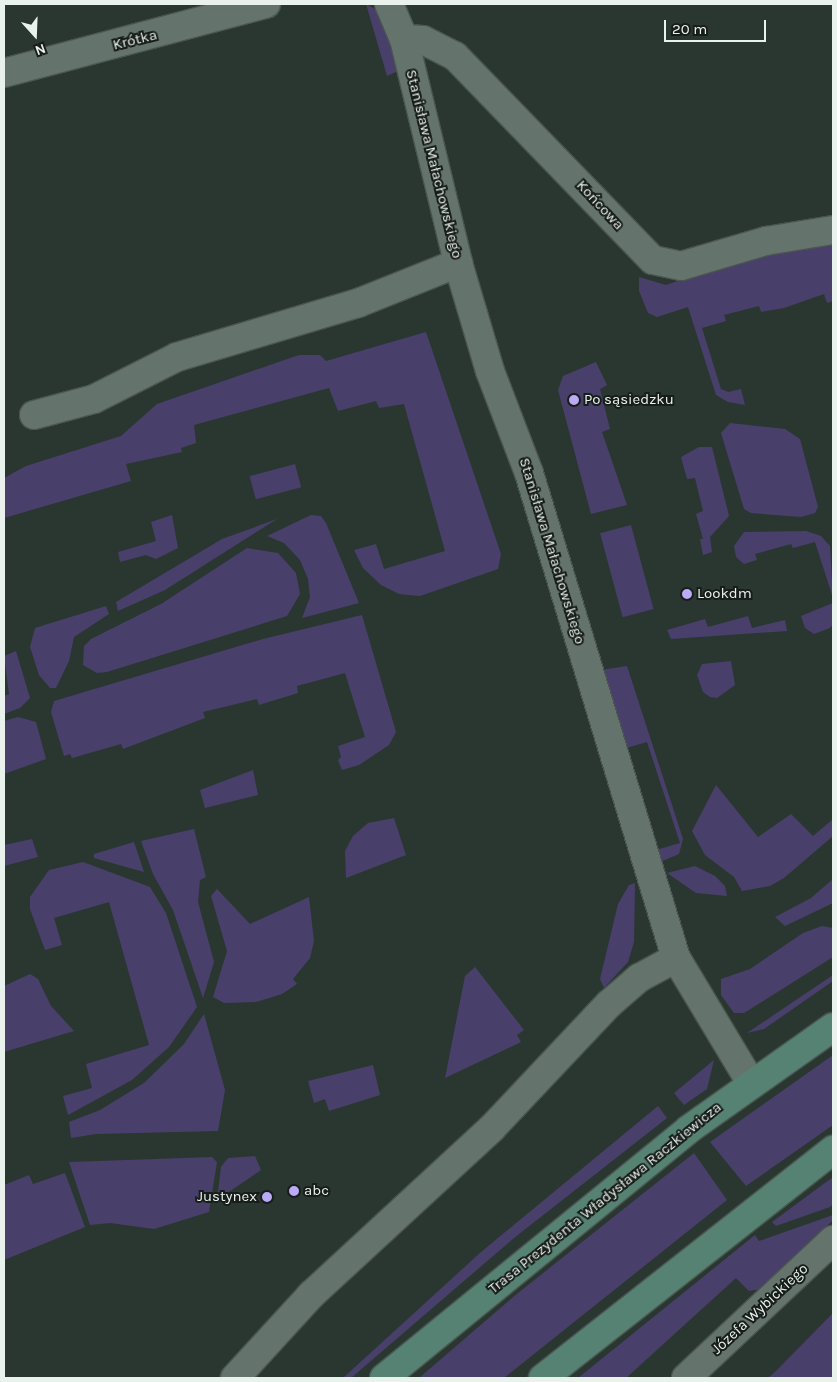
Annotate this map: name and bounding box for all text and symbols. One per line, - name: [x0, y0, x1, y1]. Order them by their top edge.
- north arrow: [10, 10, 60, 60]
- scale bar: [667, 10, 770, 42]
- text: 20 m: [672, 20, 707, 38]
- street label: Krótka: [111, 26, 159, 54]
- text: N: [33, 40, 48, 59]
- street label: Stanisława Małachowskiego: [402, 68, 466, 260]
- street label: Końcowa: [572, 176, 628, 234]
- place label: Po sąsiedzku: [584, 391, 674, 409]
- marker: Po sąsiedzku: [568, 394, 580, 406]
- street label: Stanisława Małachowskiego: [515, 456, 589, 646]
- place label: Lookdm: [697, 585, 752, 603]
- marker: Lookdm: [681, 588, 693, 600]
- street label: Trasa Prezydenta Władysława Raczkiewicza: [485, 1098, 725, 1298]
- place label: abc: [304, 1182, 329, 1200]
- marker: abc: [288, 1185, 300, 1197]
- place label: Justynex: [197, 1188, 257, 1206]
- marker: Justynex: [261, 1191, 273, 1203]
- street label: Józefa Wybickiego: [708, 1260, 812, 1358]

